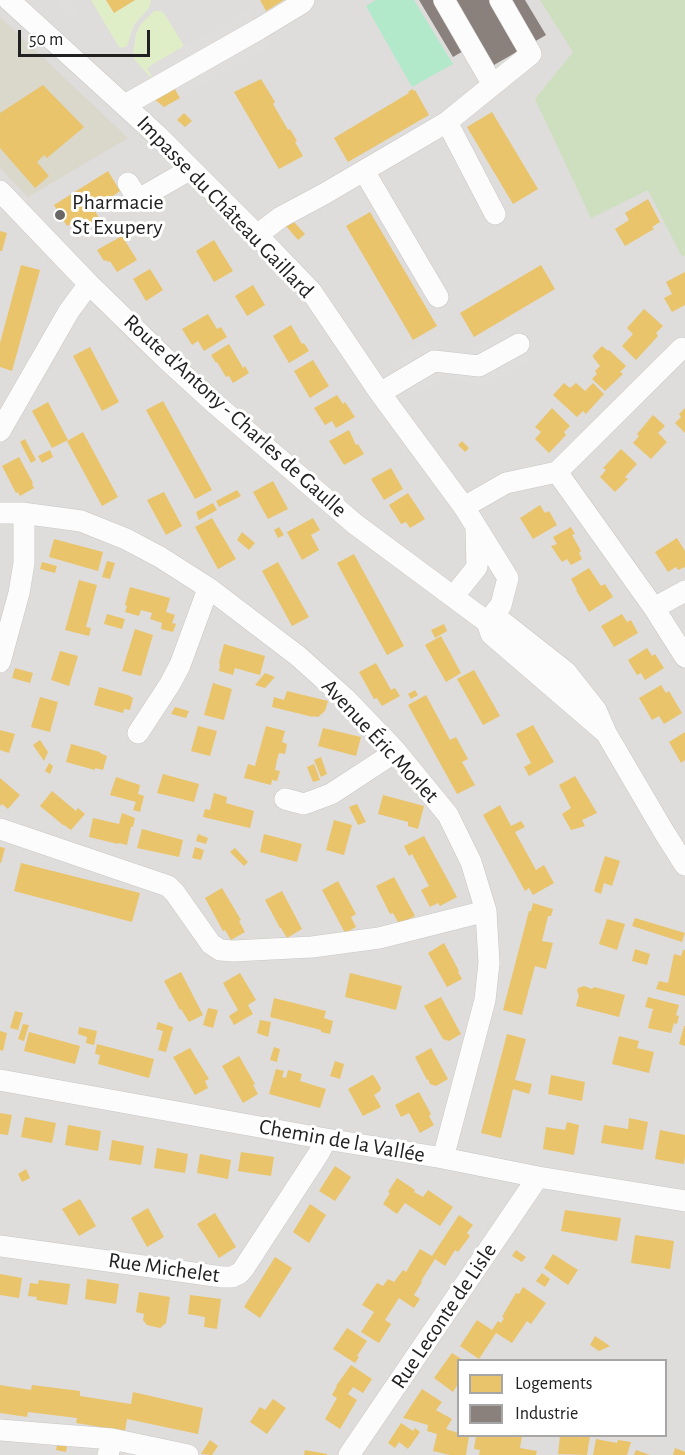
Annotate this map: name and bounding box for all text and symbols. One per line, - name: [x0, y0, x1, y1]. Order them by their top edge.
- scale bar: [21, 18, 153, 56]
- text: 50 m: [29, 31, 63, 49]
- street label: Impasse du Château Gaillard: [131, 110, 319, 304]
- place label: Pharmacie St Exupery: [72, 189, 164, 240]
- marker: Pharmacie St Exupery: [53, 208, 67, 222]
- street label: Route d'Antony - Charles de Gaulle: [118, 309, 352, 523]
- street label: Avenue Éric Morlet: [316, 674, 444, 808]
- street label: Chemin de la Vallée: [257, 1113, 427, 1169]
- street label: Rue Leconte de Lisle: [386, 1238, 502, 1394]
- street label: Rue Michelet: [107, 1247, 221, 1289]
- legend: [457, 1359, 667, 1437]
- text: Logements: [515, 1375, 593, 1393]
- text: Industrie: [515, 1405, 578, 1423]

